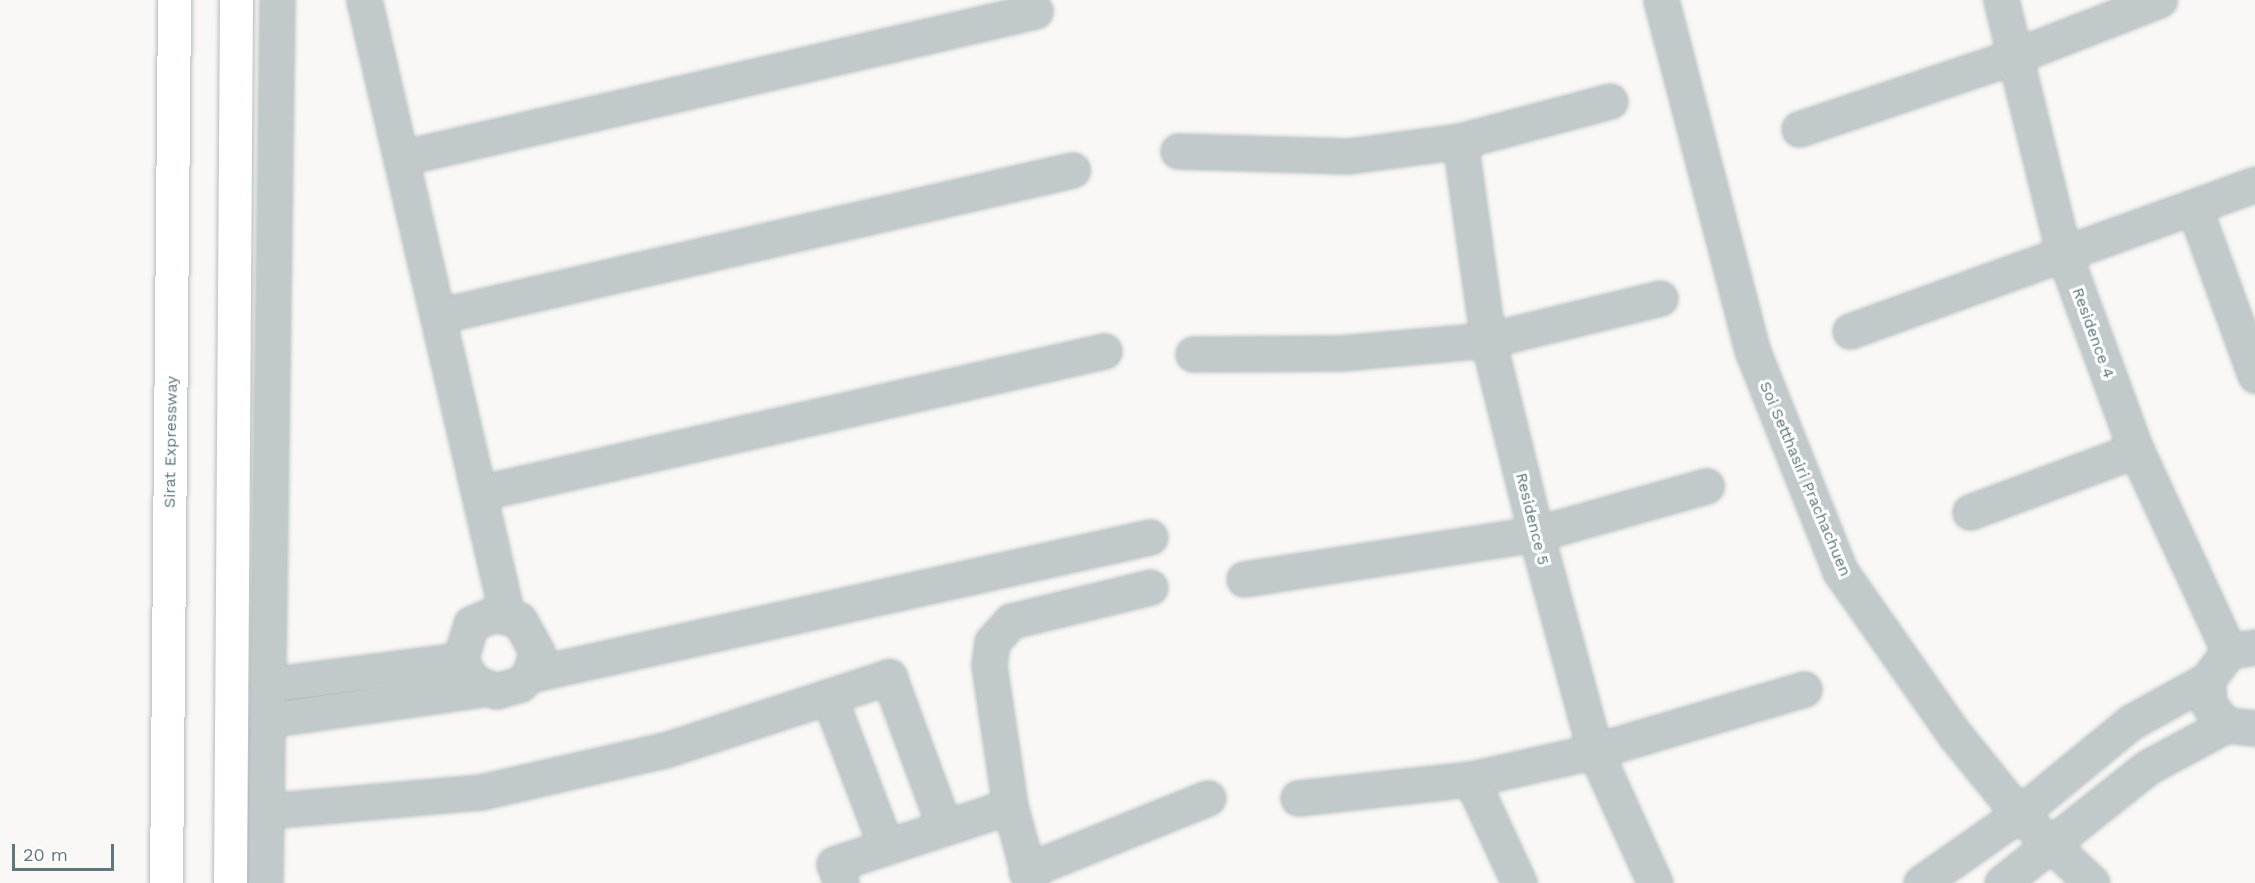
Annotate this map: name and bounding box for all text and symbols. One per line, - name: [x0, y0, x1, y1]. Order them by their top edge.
- street label: Residence 4: [2068, 285, 2118, 381]
- street label: Sirat Expressway: [160, 376, 182, 508]
- street label: Soi Setthasiri Prachachuen: [1755, 379, 1855, 579]
- street label: Residence 5: [1511, 471, 1553, 567]
- scale bar: [15, 832, 117, 870]
- text: 20 m: [23, 844, 68, 865]

